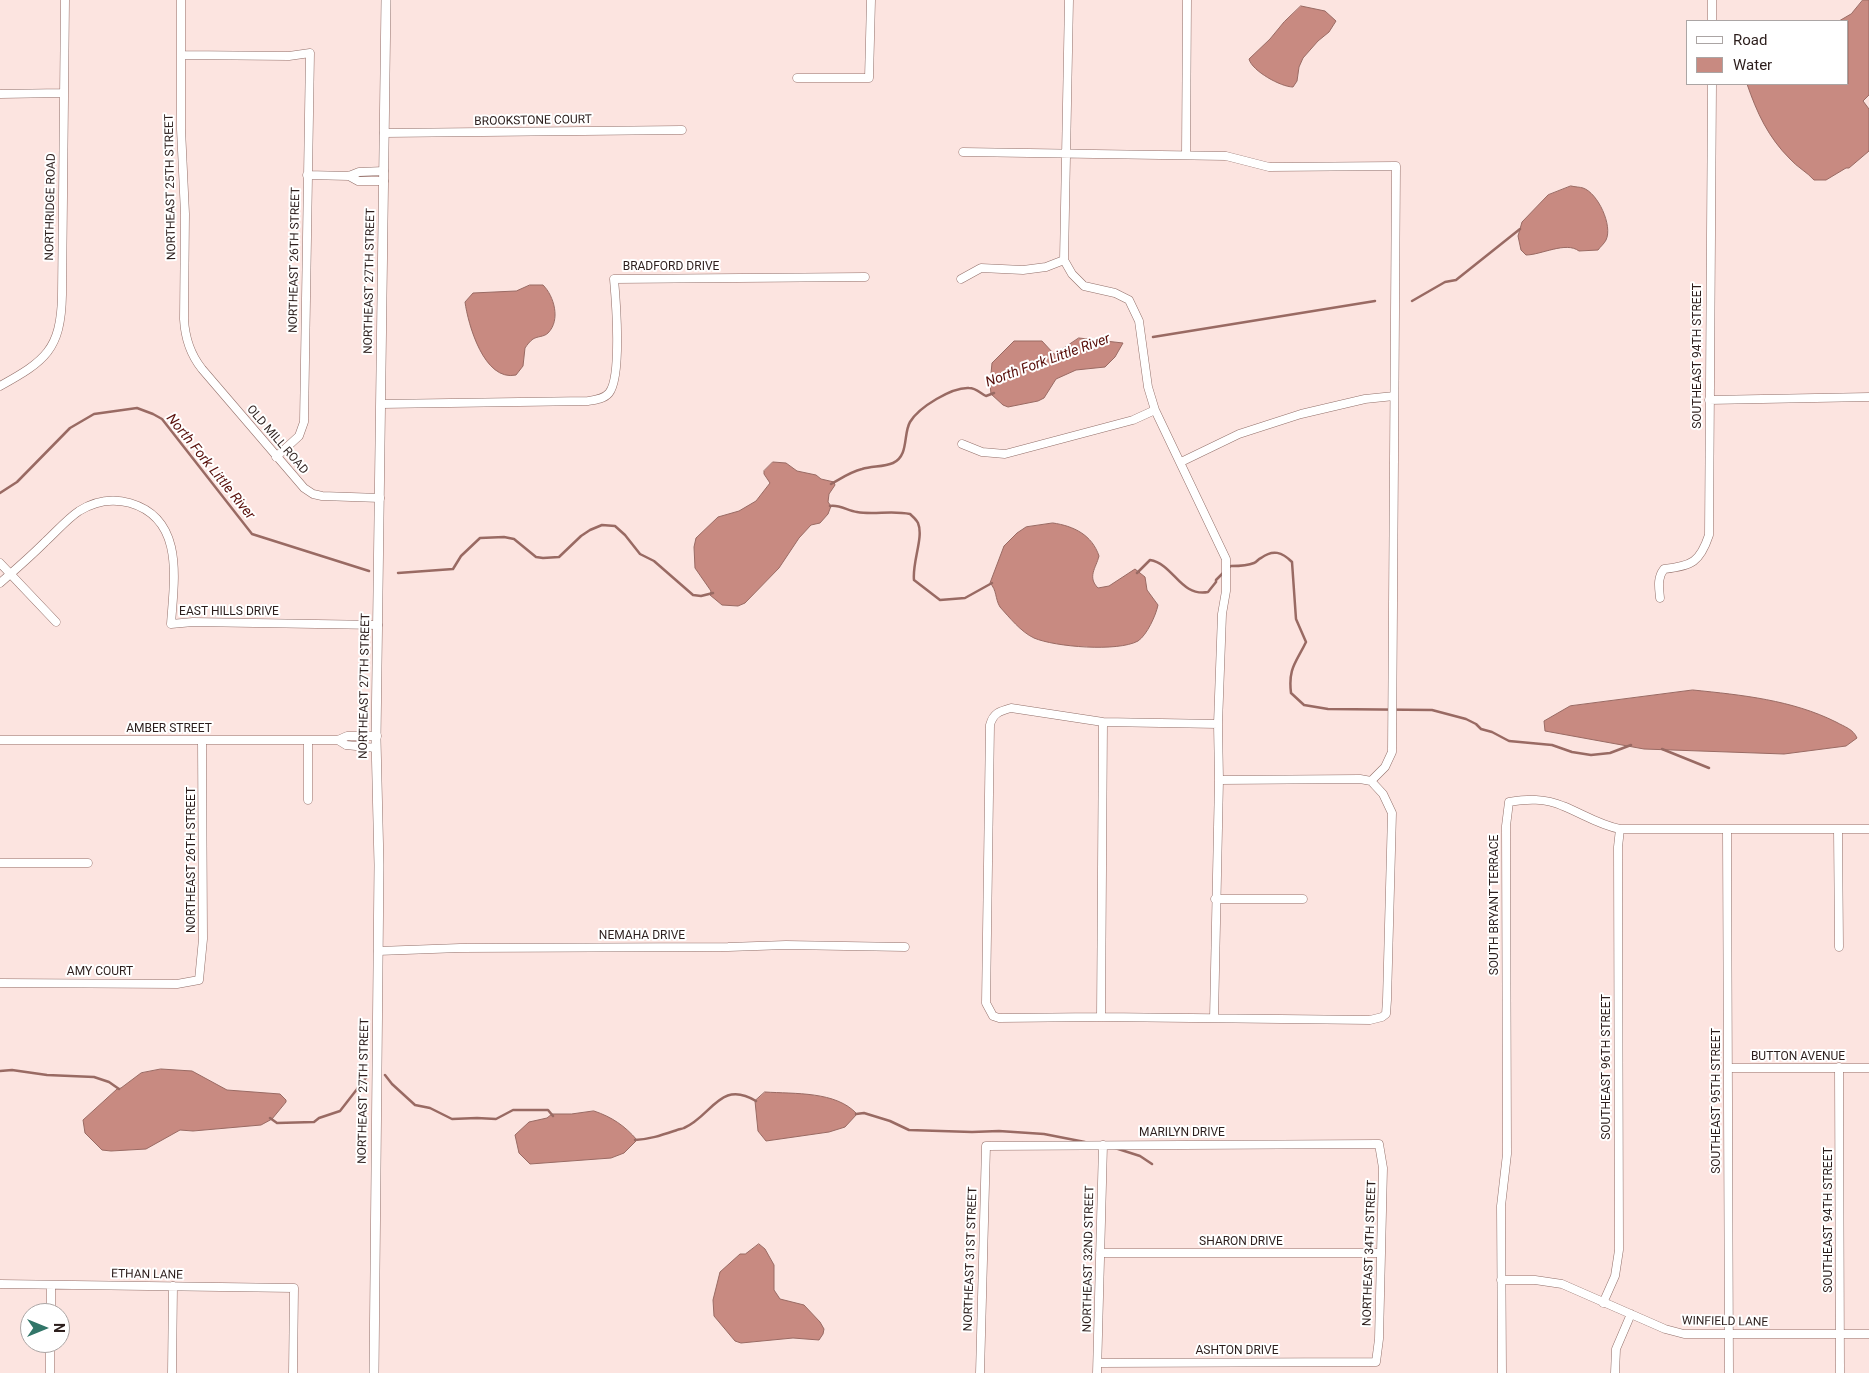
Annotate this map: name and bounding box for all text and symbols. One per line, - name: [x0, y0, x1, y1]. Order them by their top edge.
- legend: [1686, 20, 1849, 85]
- text: Road: [1733, 31, 1767, 49]
- text: Water: [1733, 56, 1772, 74]
- street label: BROOKSTONE COURT: [474, 113, 592, 129]
- street label: NORTHEAST 25TH STREET: [163, 114, 179, 260]
- street label: NORTHRIDGE ROAD: [43, 153, 59, 261]
- street label: NORTHEAST 26TH STREET: [287, 187, 303, 333]
- street label: NORTHEAST 27TH STREET: [362, 208, 378, 354]
- street label: BRADFORD DRIVE: [623, 260, 719, 274]
- street label: SOUTHEAST 94TH STREET: [1691, 283, 1705, 429]
- water label: North Fork Little River: [984, 331, 1112, 391]
- street label: OLD MILL ROAD: [243, 403, 311, 477]
- water label: North Fork Little River: [162, 411, 258, 523]
- street label: EAST HILLS DRIVE: [179, 605, 279, 619]
- street label: NORTHEAST 27TH STREET: [357, 613, 373, 759]
- street label: AMBER STREET: [126, 722, 212, 736]
- street label: NORTHEAST 26TH STREET: [185, 787, 199, 933]
- street label: SOUTH BRYANT TERRACE: [1488, 835, 1502, 975]
- street label: NEMAHA DRIVE: [599, 929, 685, 943]
- street label: AMY COURT: [67, 965, 133, 979]
- street label: SOUTHEAST 96TH STREET: [1600, 994, 1614, 1140]
- street label: NORTHEAST 27TH STREET: [356, 1018, 372, 1164]
- street label: SOUTHEAST 95TH STREET: [1710, 1028, 1724, 1174]
- street label: BUTTON AVENUE: [1751, 1050, 1845, 1064]
- street label: MARILYN DRIVE: [1139, 1126, 1225, 1140]
- street label: SOUTHEAST 94TH STREET: [1822, 1147, 1836, 1293]
- street label: NORTHEAST 34TH STREET: [1360, 1180, 1380, 1326]
- street label: NORTHEAST 32ND STREET: [1081, 1185, 1097, 1333]
- street label: NORTHEAST 31ST STREET: [961, 1186, 981, 1332]
- street label: SHARON DRIVE: [1199, 1235, 1283, 1249]
- street label: ETHAN LANE: [111, 1267, 183, 1283]
- north arrow: [20, 1303, 70, 1353]
- street label: WINFIELD LANE: [1682, 1314, 1768, 1330]
- text: N: [51, 1323, 67, 1333]
- street label: ASHTON DRIVE: [1195, 1344, 1279, 1358]

